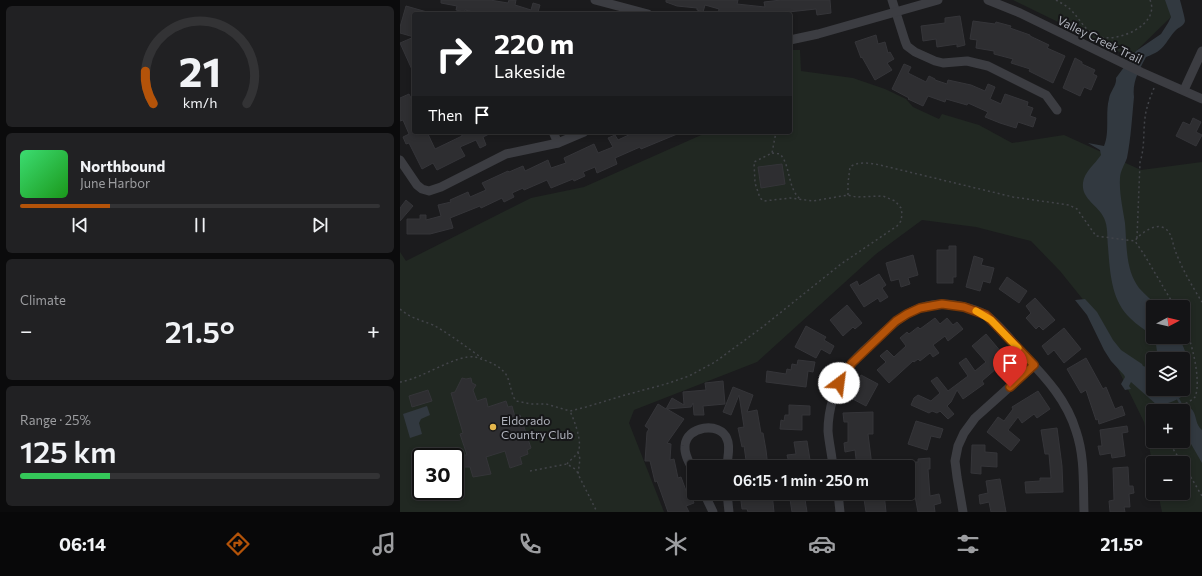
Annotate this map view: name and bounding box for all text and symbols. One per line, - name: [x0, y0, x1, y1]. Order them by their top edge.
- street label: Valley Creek Trail: [1055, 12, 1145, 66]
- text: 220 m: [494, 26, 574, 60]
- icon: right: [428, 28, 480, 80]
- text: 21: [179, 45, 221, 96]
- text: Lakeside: [494, 60, 565, 82]
- text: km/h: [183, 93, 217, 111]
- icon: arrive: [471, 104, 493, 126]
- text: Then: [428, 106, 463, 124]
- text: Northbound: [80, 157, 165, 175]
- text: June Harbor: [80, 175, 150, 191]
- icon: previous: [69, 214, 91, 236]
- icon: pause: [189, 214, 211, 236]
- icon: next: [309, 214, 331, 236]
- text: Climate: [20, 292, 66, 308]
- north arrow: [1146, 300, 1190, 344]
- map controls: [1146, 300, 1190, 500]
- text: 21.5°: [165, 312, 235, 349]
- text: −: [20, 317, 33, 344]
- text: +: [367, 317, 380, 344]
- pin: [993, 346, 1027, 387]
- icon: arrive: [999, 352, 1021, 374]
- button: layers: [1146, 352, 1190, 396]
- position arrow: [818, 362, 860, 404]
- button: +: [1146, 404, 1190, 448]
- text: Range · 25%: [20, 412, 91, 428]
- place label: Eldorado Country Club: [501, 413, 573, 441]
- marker: Eldorado Country Club: [488, 422, 498, 432]
- text: 125 km: [20, 432, 116, 469]
- speed limit sign: 30: [412, 448, 464, 500]
- button: −: [1146, 456, 1190, 500]
- text: 06:15 · 1 min · 250 m: [733, 471, 869, 489]
- icon: directions: [224, 530, 252, 558]
- icon: music: [370, 530, 398, 558]
- icon: phone: [516, 530, 544, 558]
- icon: climate: [662, 530, 690, 558]
- icon: car: [808, 530, 836, 558]
- icon: filters: [954, 530, 982, 558]
- text: 06:14: [59, 533, 106, 555]
- text: 21.5°: [1100, 533, 1143, 555]

